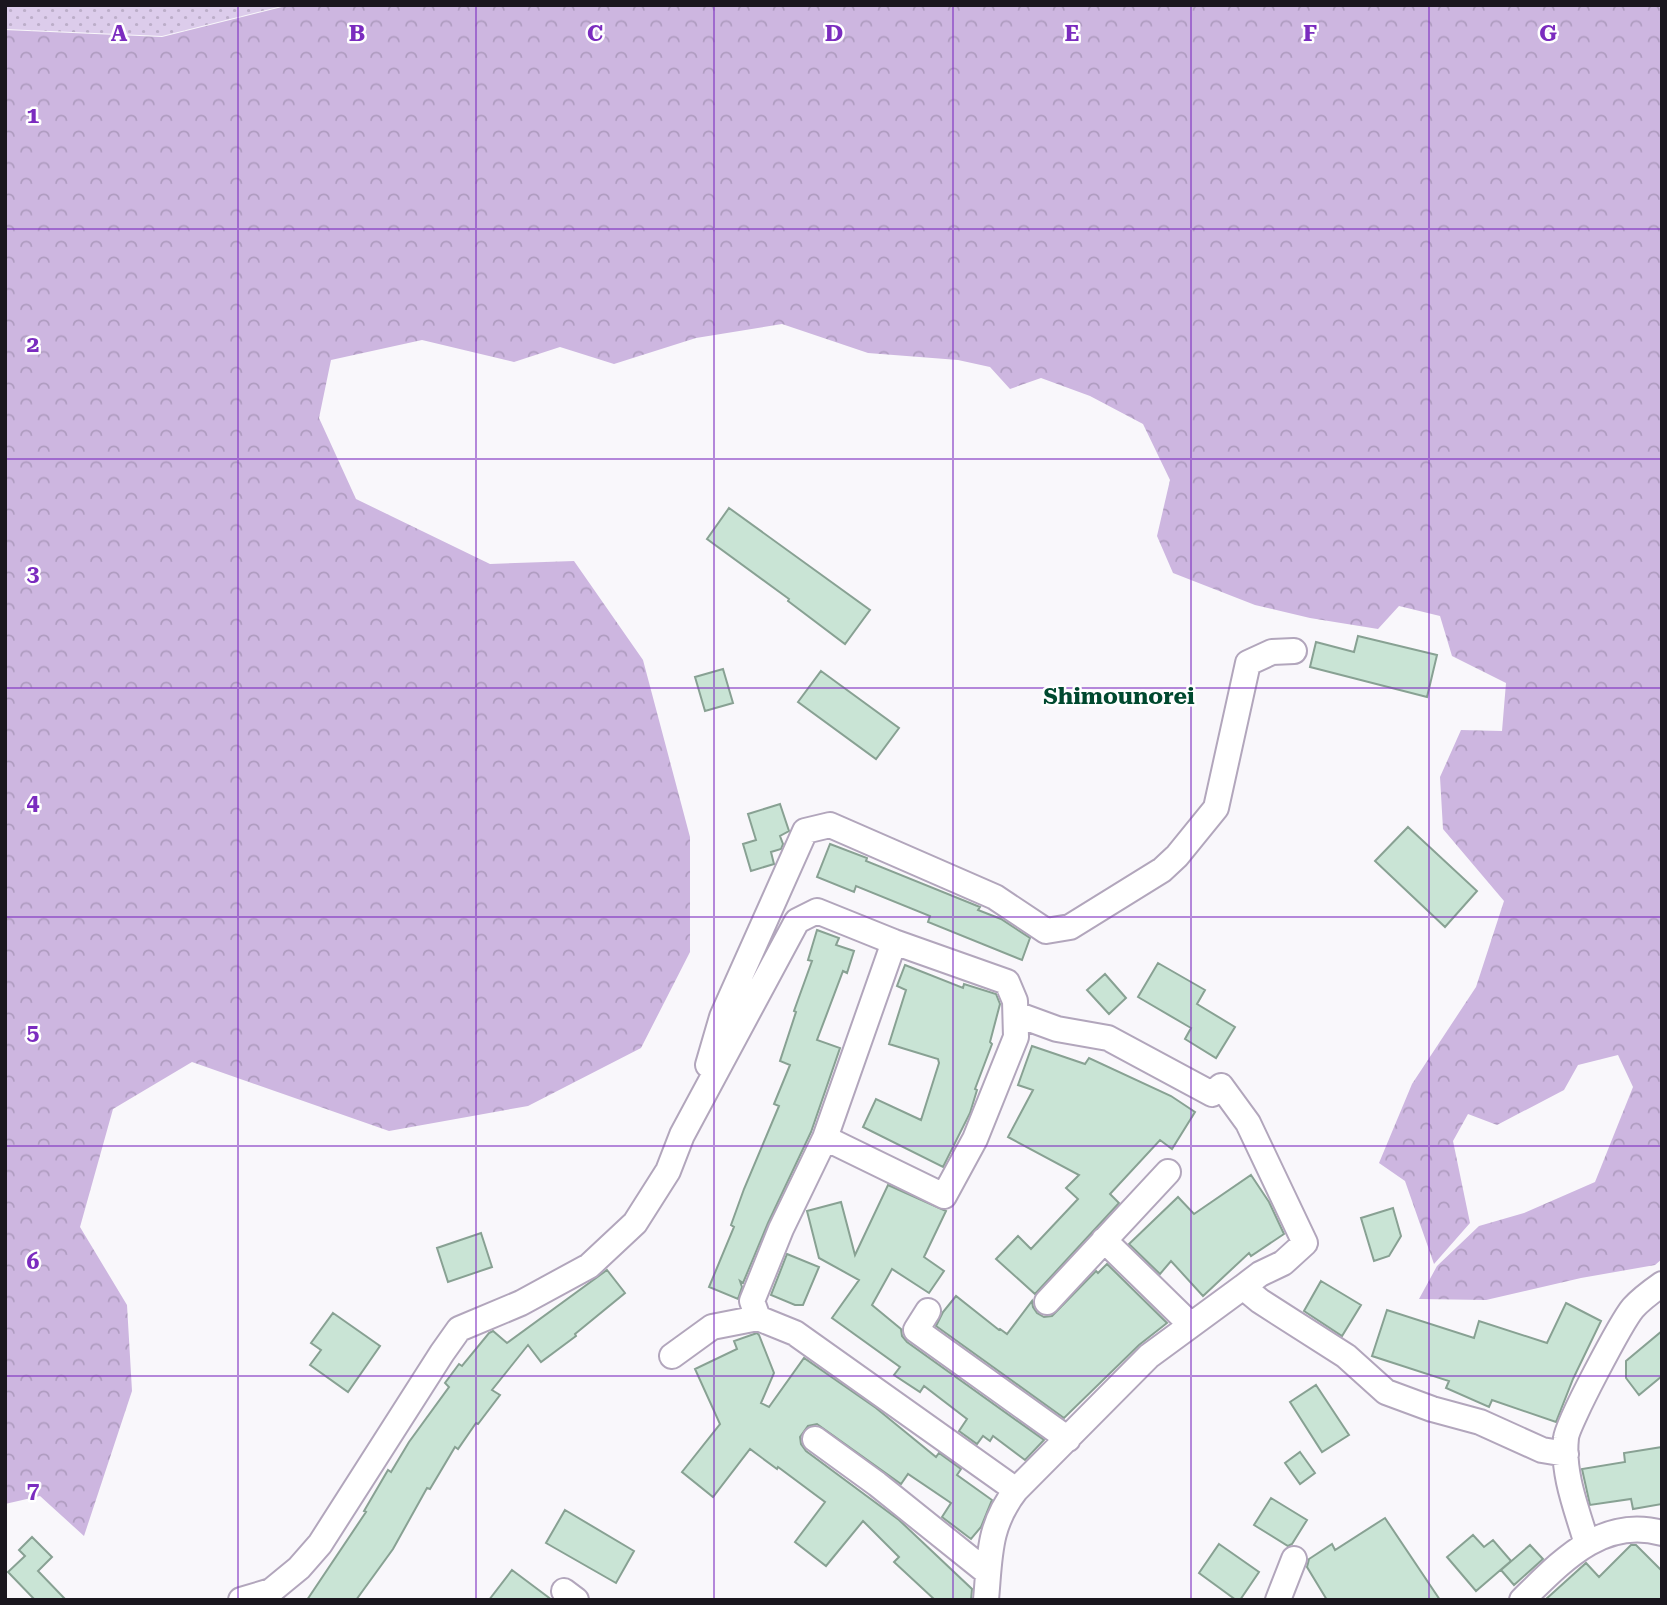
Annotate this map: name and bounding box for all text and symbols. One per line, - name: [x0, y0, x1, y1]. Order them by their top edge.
- text: A: [111, 20, 128, 47]
- text: B: [349, 20, 365, 47]
- text: C: [587, 20, 603, 47]
- text: D: [825, 20, 843, 47]
- text: E: [1065, 20, 1079, 47]
- text: F: [1303, 20, 1317, 47]
- text: G: [1539, 20, 1557, 47]
- text: 1: [27, 102, 40, 129]
- text: 2: [27, 331, 39, 358]
- text: 3: [27, 560, 40, 587]
- district label: Shimounorei: [1043, 683, 1195, 710]
- text: 4: [27, 789, 40, 816]
- text: 5: [27, 1019, 40, 1046]
- text: 6: [27, 1248, 40, 1275]
- text: 7: [27, 1477, 40, 1504]

